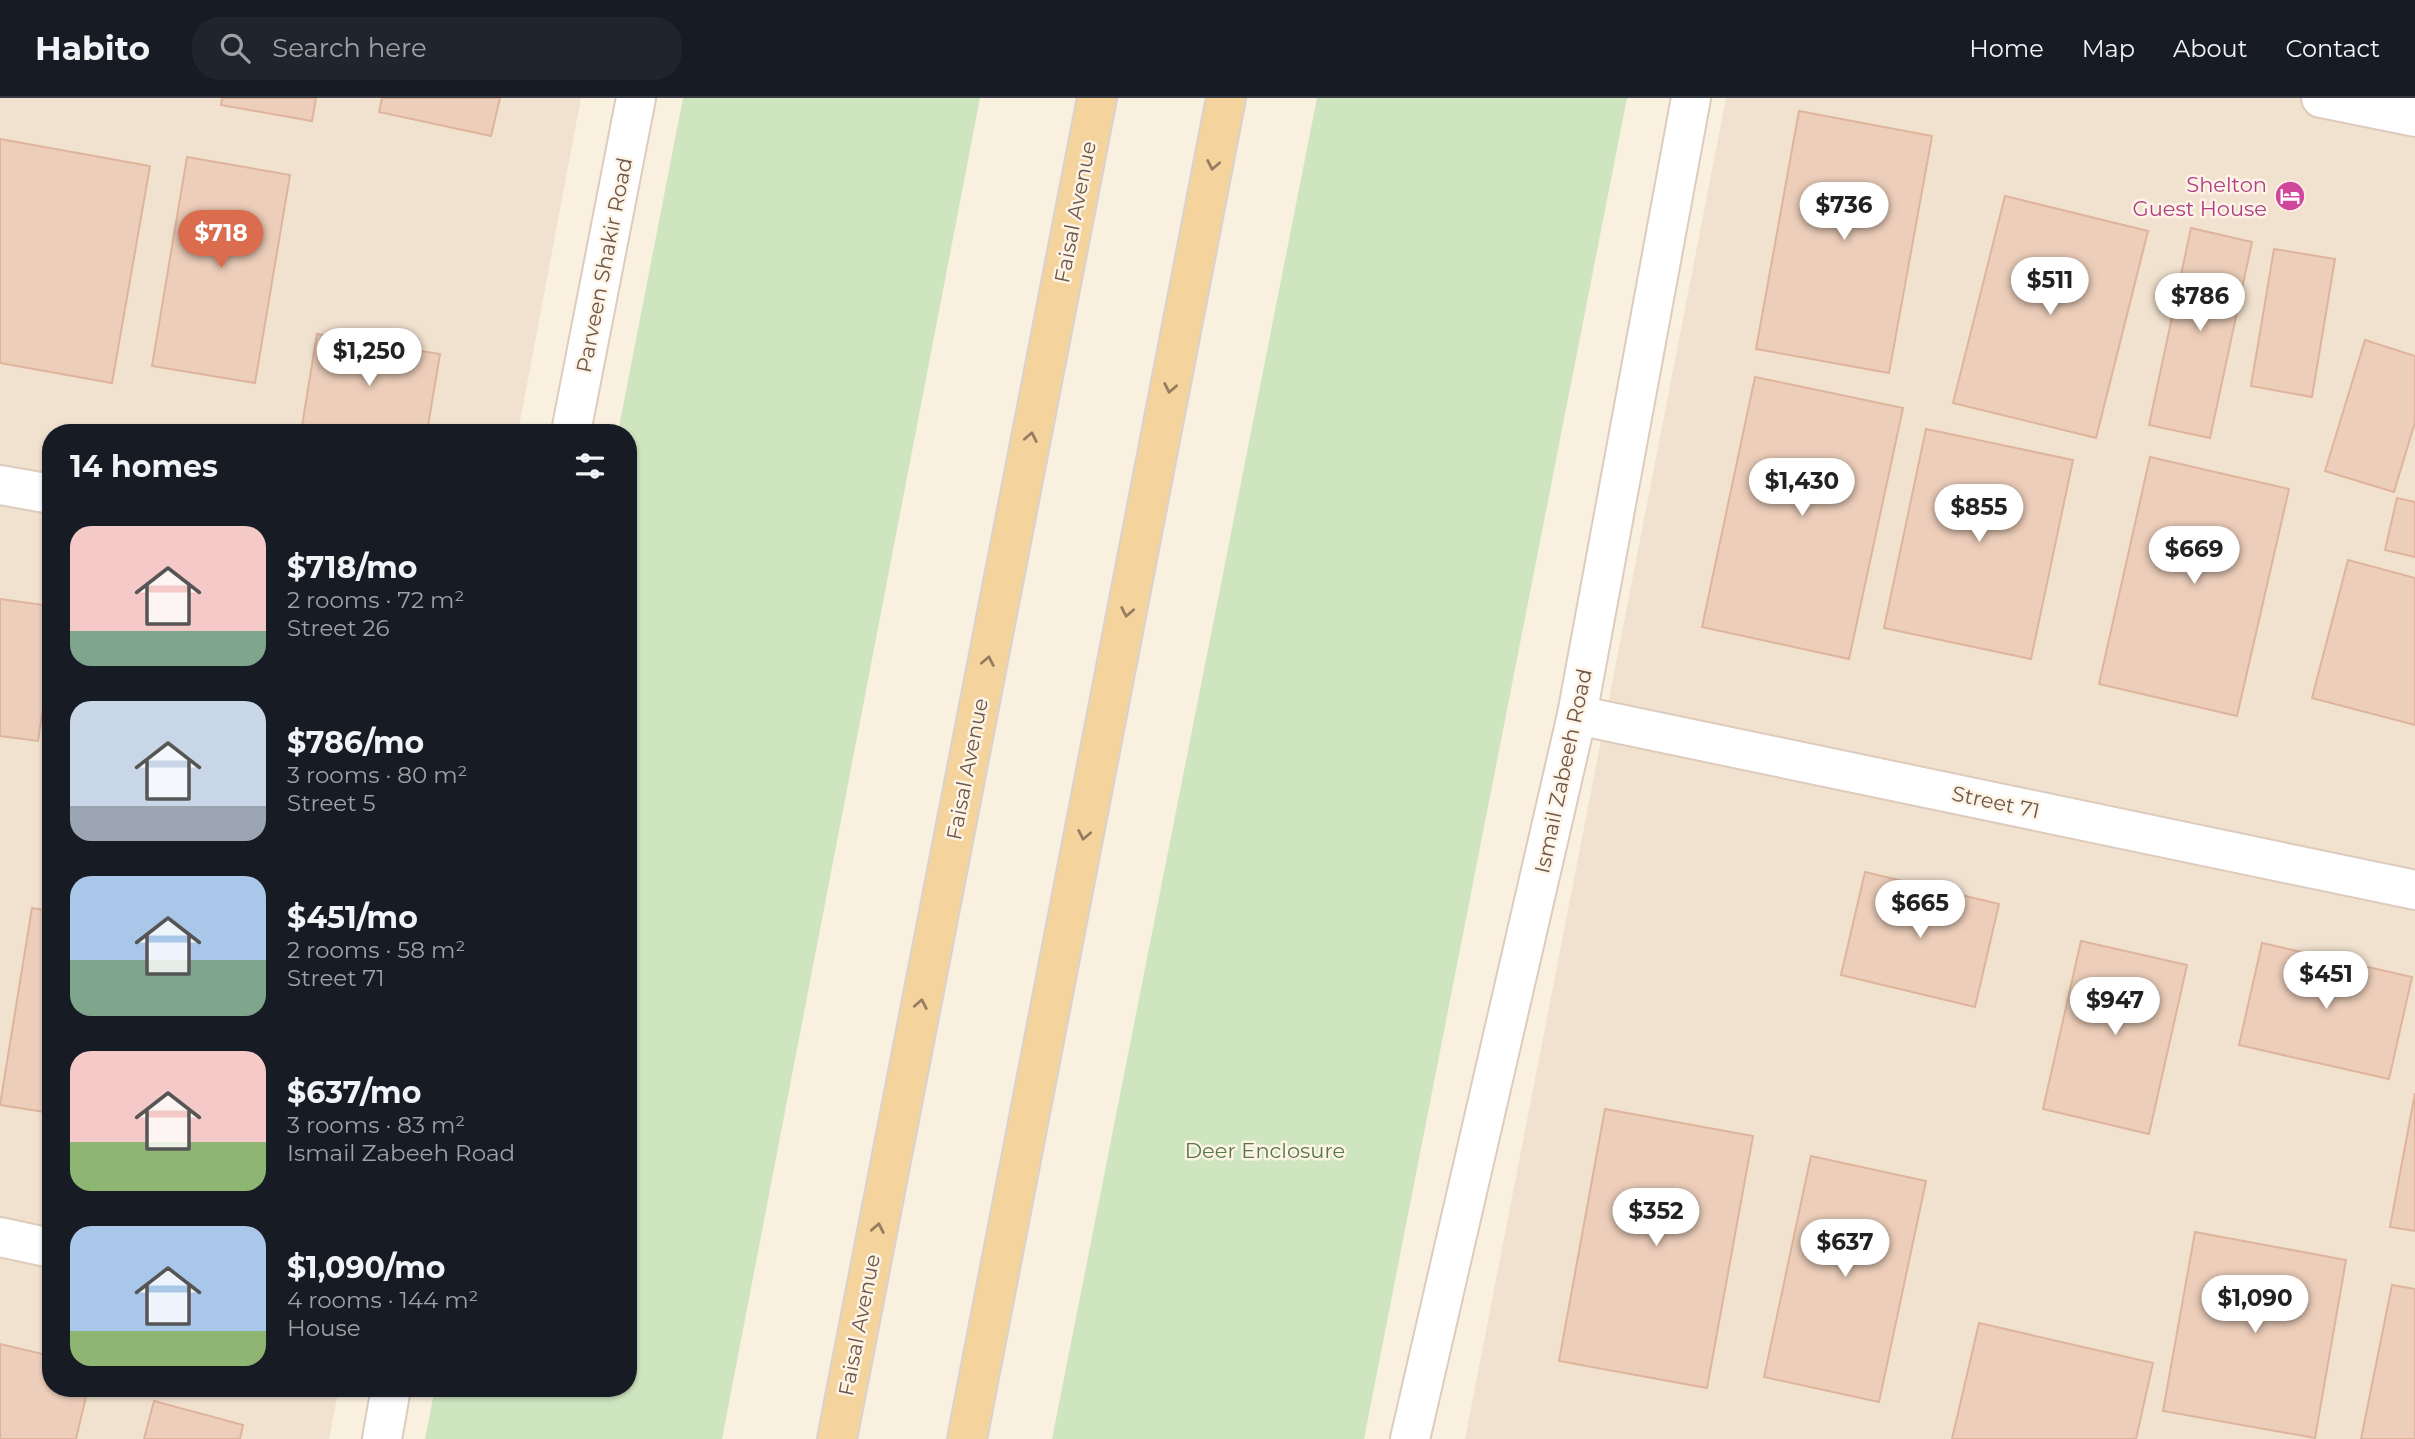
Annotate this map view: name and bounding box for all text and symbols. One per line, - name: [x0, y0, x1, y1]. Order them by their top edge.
- search box: [192, 17, 682, 80]
- text: Habito: [35, 28, 150, 68]
- icon: search: [216, 29, 254, 67]
- text: Search here: [272, 32, 427, 64]
- text: Home: [1969, 34, 2044, 63]
- text: Map: [2082, 34, 2135, 63]
- text: About: [2173, 34, 2247, 63]
- text: Contact: [2285, 34, 2380, 63]
- street label: Faisal Avenue: [1049, 139, 1101, 285]
- street label: Parveen Shakir Road: [571, 155, 637, 375]
- one-way arrow: [1206, 159, 1221, 171]
- place label: Shelton Guest House: [2132, 172, 2267, 221]
- hotel icon: Shelton Guest House: [2273, 179, 2307, 213]
- pin: $736: [1803, 183, 1885, 242]
- text: $736: [1816, 191, 1872, 219]
- pin: $718: [180, 211, 262, 270]
- text: $718: [194, 219, 248, 247]
- pin: $511: [2009, 258, 2091, 317]
- text: $511: [2027, 266, 2073, 294]
- pin: $786: [2159, 274, 2241, 333]
- text: $786: [2171, 282, 2229, 310]
- pin: $1,250: [312, 328, 426, 388]
- text: $1,250: [333, 337, 405, 365]
- one-way arrow: [1163, 382, 1178, 394]
- one-way arrow: [1023, 432, 1038, 444]
- icon: filters: [571, 447, 609, 485]
- text: 14 homes: [70, 448, 218, 485]
- pin: $1,430: [1745, 458, 1859, 518]
- text: $1,430: [1765, 467, 1839, 495]
- pin: $855: [1938, 484, 2020, 544]
- text: $855: [1950, 493, 2008, 521]
- pin: $669: [2153, 526, 2235, 586]
- text: $669: [2165, 535, 2223, 563]
- text: $718/mo: [287, 549, 417, 586]
- icon: home: [126, 554, 210, 638]
- text: 2 rooms · 72 m²: [287, 586, 464, 614]
- one-way arrow: [1120, 606, 1135, 618]
- text: Street 26: [287, 614, 390, 642]
- one-way arrow: [980, 655, 995, 667]
- street label: Ismail Zabeeh Road: [1529, 667, 1597, 875]
- street label: Faisal Avenue: [941, 696, 993, 842]
- text: $786/mo: [287, 724, 424, 761]
- icon: home: [126, 729, 210, 813]
- text: 3 rooms · 80 m²: [287, 761, 467, 789]
- street label: Street 71: [1950, 781, 2042, 823]
- text: Street 5: [287, 789, 376, 817]
- one-way arrow: [1077, 829, 1092, 841]
- pin: $665: [1879, 880, 1961, 940]
- text: $665: [1891, 889, 1949, 917]
- text: $451/mo: [287, 899, 418, 936]
- icon: home: [126, 904, 210, 988]
- text: 2 rooms · 58 m²: [287, 936, 465, 964]
- pin: $451: [2285, 951, 2367, 1011]
- text: $451: [2299, 960, 2353, 988]
- text: Street 71: [287, 964, 385, 992]
- pin: $947: [2074, 978, 2156, 1037]
- text: $947: [2086, 986, 2144, 1014]
- one-way arrow: [913, 998, 928, 1010]
- text: $637/mo: [287, 1074, 421, 1111]
- icon: home: [126, 1079, 210, 1163]
- text: 3 rooms · 83 m²: [287, 1111, 465, 1139]
- park label: Deer Enclosure: [1185, 1138, 1345, 1163]
- text: Ismail Zabeeh Road: [287, 1139, 515, 1167]
- pin: $352: [1615, 1188, 1697, 1248]
- text: $352: [1628, 1197, 1684, 1225]
- pin: $637: [1804, 1220, 1886, 1279]
- one-way arrow: [870, 1222, 885, 1234]
- text: $637: [1816, 1228, 1874, 1256]
- text: $1,090/mo: [287, 1249, 445, 1286]
- street label: Faisal Avenue: [833, 1252, 885, 1398]
- icon: home: [126, 1254, 210, 1338]
- pin: $1,090: [2198, 1276, 2312, 1335]
- text: $1,090: [2217, 1284, 2293, 1312]
- text: 4 rooms · 144 m²: [287, 1286, 479, 1314]
- text: House: [287, 1314, 361, 1342]

